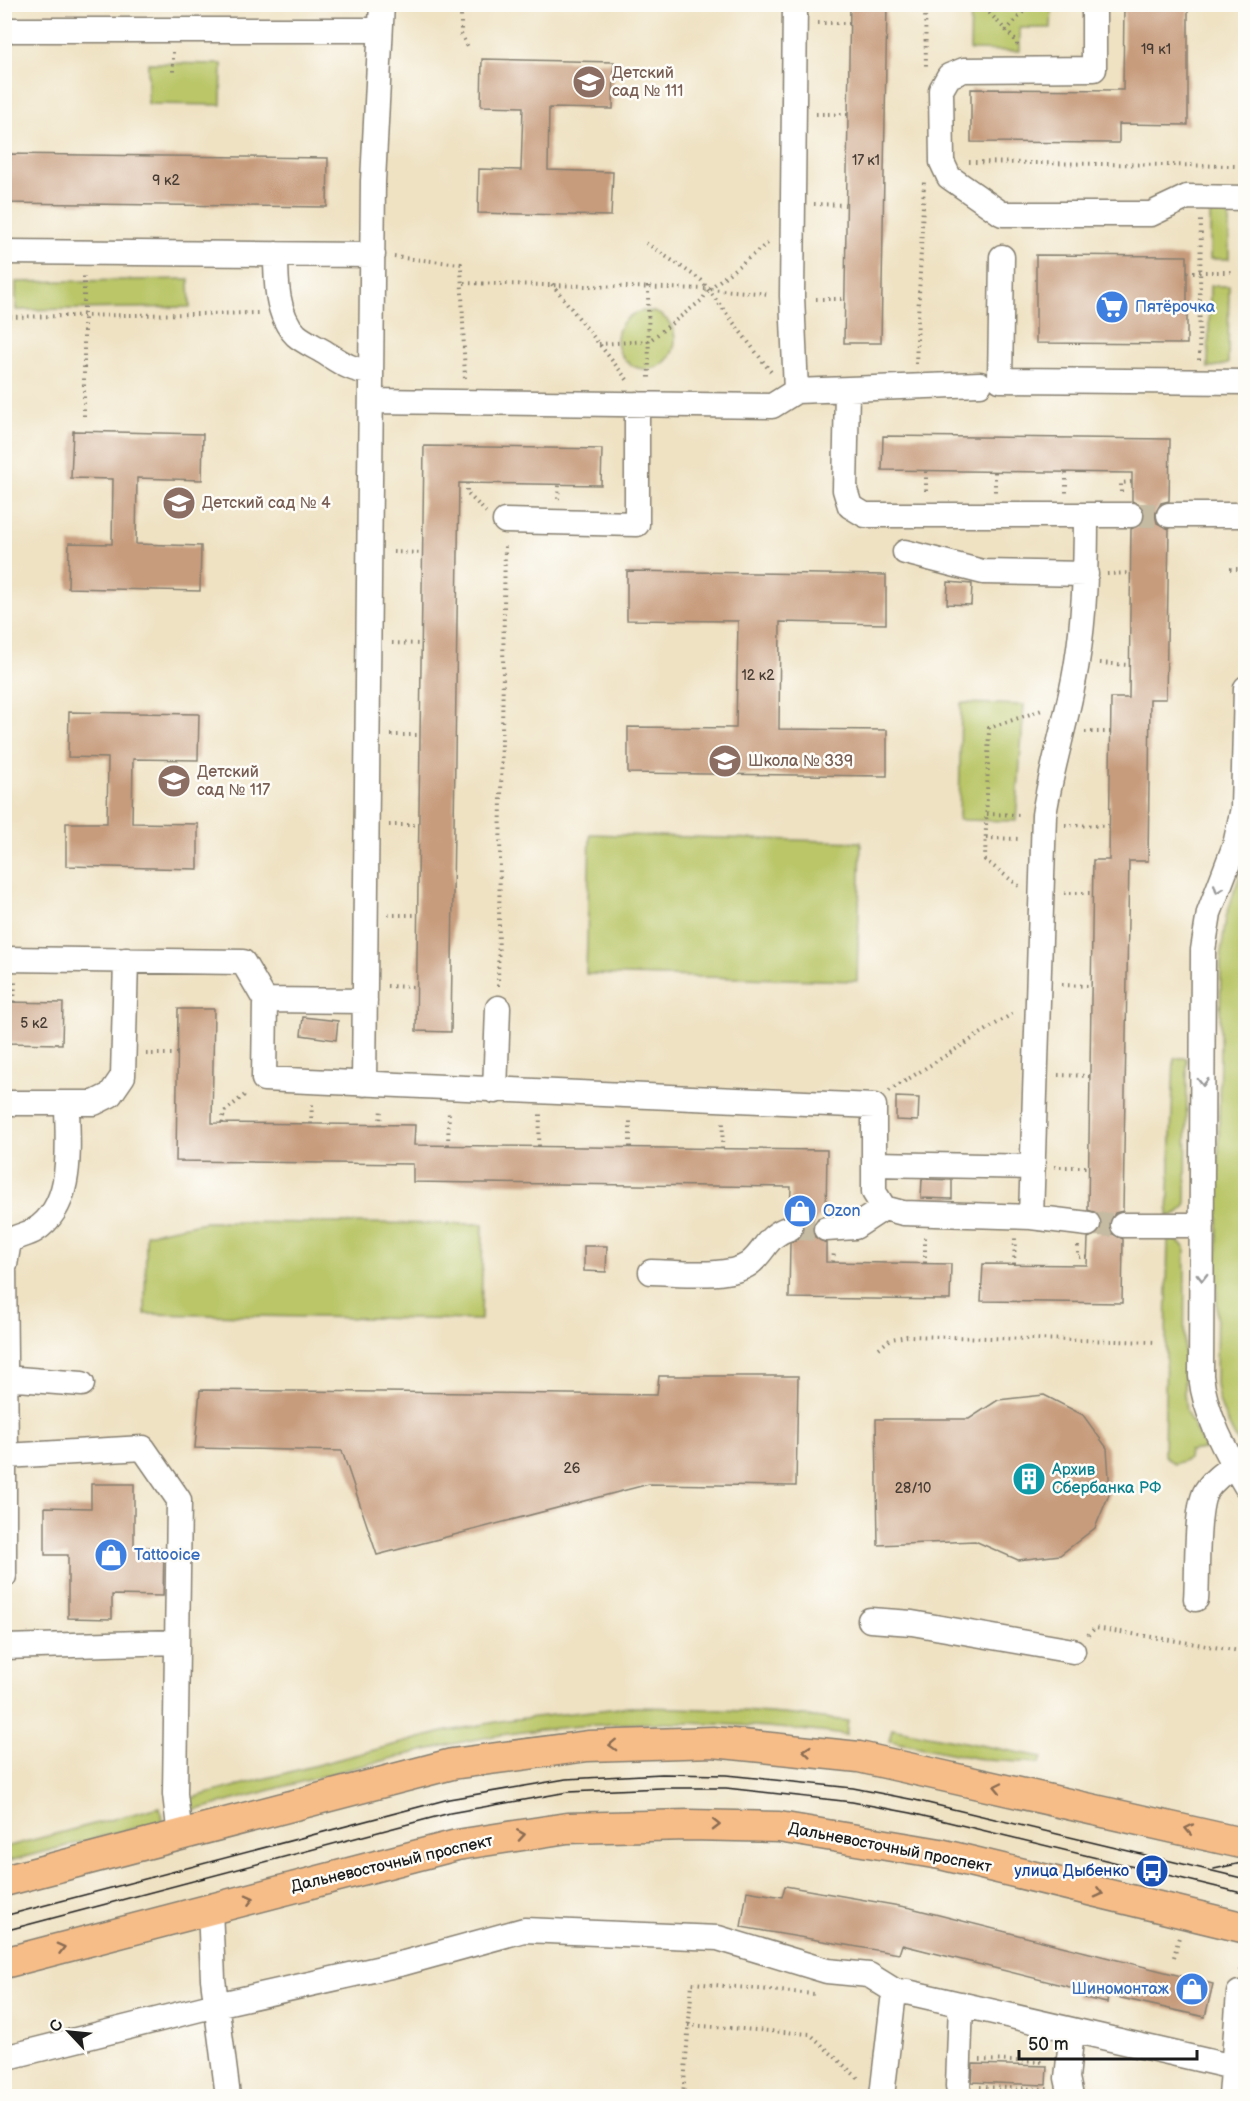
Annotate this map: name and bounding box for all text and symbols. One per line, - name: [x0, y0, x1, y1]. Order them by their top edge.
- house number: 19 к1: [1141, 41, 1171, 58]
- school or university icon: Детский сад № 111: [571, 64, 607, 100]
- place label: Детский сад № 111: [612, 64, 683, 101]
- house number: 17 к1: [852, 152, 880, 169]
- house number: 9 к2: [152, 172, 181, 189]
- supermarket icon: Пятёрочка: [1094, 289, 1130, 325]
- place label: Пятёрочка: [1135, 298, 1216, 317]
- school or university icon: Детский сад № 4: [161, 485, 197, 521]
- place label: Детский сад № 4: [202, 494, 331, 513]
- house number: 12 к2: [741, 667, 775, 684]
- school or university icon: Школа № 339: [707, 743, 743, 779]
- place label: Школа № 339: [748, 752, 853, 771]
- school or university icon: Детский сад № 117: [156, 763, 192, 799]
- place label: Детский сад № 117: [197, 763, 270, 800]
- one-way arrow: [1212, 883, 1225, 894]
- house number: 5 к2: [20, 1015, 48, 1032]
- one-way arrow: [1196, 1077, 1209, 1086]
- shop icon: Ozon: [782, 1193, 818, 1229]
- place label: Ozon: [823, 1202, 861, 1221]
- one-way arrow: [1195, 1272, 1208, 1281]
- house number: 26: [564, 1460, 581, 1477]
- building icon: Архив Сбербанка РФ: [1011, 1461, 1047, 1497]
- place label: Архив Сбербанка РФ: [1051, 1461, 1161, 1498]
- house number: 28/10: [895, 1480, 931, 1497]
- shop icon: Tattooice: [93, 1537, 129, 1573]
- place label: Tattooice: [134, 1546, 201, 1565]
- one-way arrow: [608, 1739, 617, 1752]
- one-way arrow: [803, 1745, 812, 1758]
- one-way arrow: [994, 1782, 1004, 1795]
- one-way arrow: [711, 1819, 720, 1832]
- street label: Дальневосточный проспект: [787, 1819, 994, 1877]
- one-way arrow: [1184, 1824, 1194, 1837]
- one-way arrow: [517, 1830, 526, 1842]
- street label: Дальневосточный проспект: [289, 1831, 495, 1897]
- bus stop icon: улица Дыбенко: [1134, 1853, 1170, 1889]
- place label: улица Дыбенко: [1014, 1862, 1129, 1881]
- one-way arrow: [1093, 1886, 1104, 1898]
- one-way arrow: [244, 1894, 255, 1906]
- one-way arrow: [55, 1943, 66, 1955]
- shop icon: Шиномонтаж: [1174, 1971, 1210, 2007]
- place label: Шиномонтаж: [1072, 1980, 1170, 1999]
- north arrow: [39, 2002, 99, 2062]
- text: С: [46, 2017, 68, 2035]
- scale bar: [1019, 2023, 1198, 2061]
- text: 50 m: [1028, 2034, 1069, 2055]

